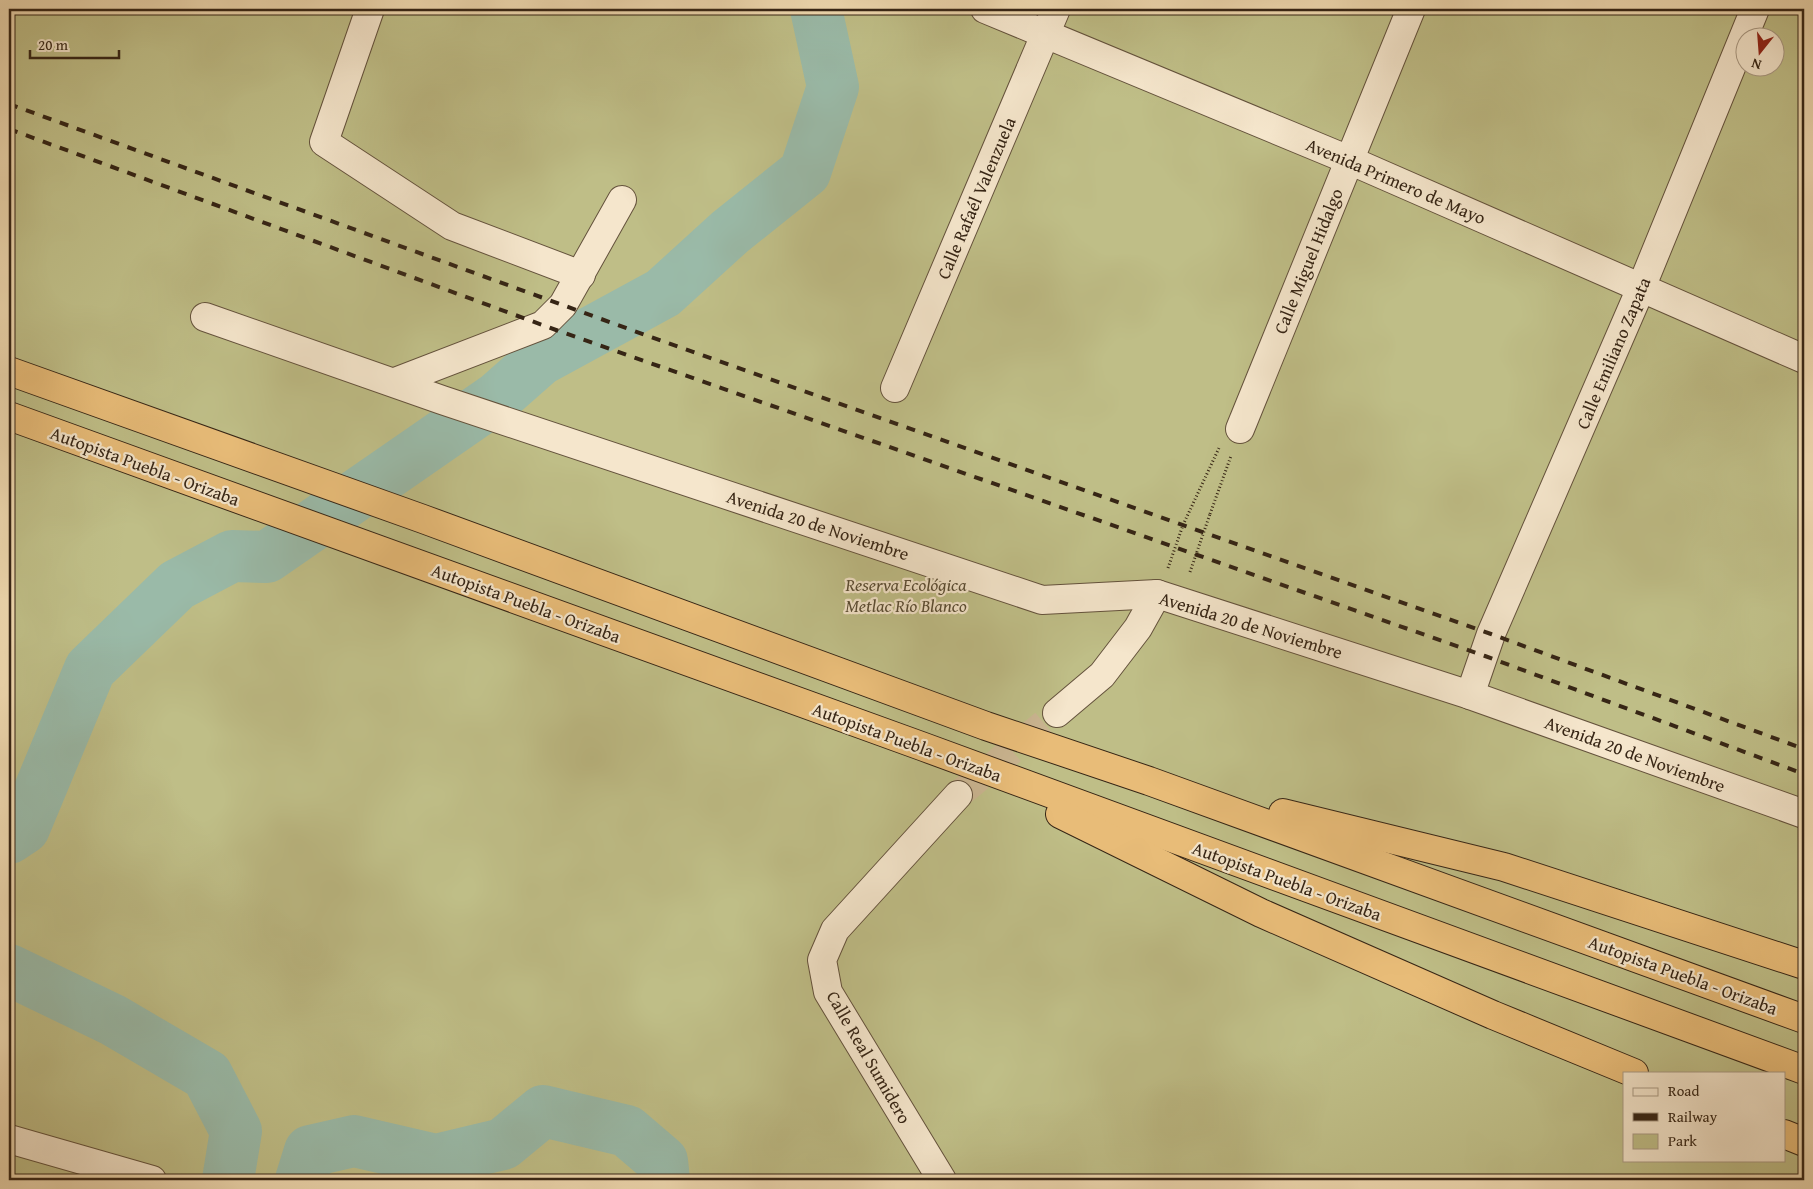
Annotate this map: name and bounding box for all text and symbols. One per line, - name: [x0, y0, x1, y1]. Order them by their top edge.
- scale bar: [30, 28, 119, 60]
- north arrow: [1736, 28, 1786, 78]
- text: 20 m: [38, 34, 69, 55]
- text: N: [1748, 53, 1764, 75]
- street label: Calle Rafaél Valenzuela: [930, 112, 1023, 283]
- street label: Avenida Primero de Mayo: [1302, 131, 1490, 231]
- street label: Calle Miguel Hidalgo: [1266, 184, 1350, 338]
- street label: Calle Emiliano Zapata: [1569, 272, 1657, 433]
- street label: Autopista Puebla - Orizaba: [47, 419, 244, 513]
- street label: Avenida 20 de Noviembre: [723, 483, 913, 567]
- street label: Autopista Puebla - Orizaba: [428, 556, 625, 650]
- park label: Reserva Ecológica Metlac Río Blanco: [844, 571, 967, 619]
- street label: Avenida 20 de Noviembre: [1156, 584, 1346, 666]
- street label: Autopista Puebla - Orizaba: [809, 695, 1006, 789]
- street label: Avenida 20 de Noviembre: [1541, 709, 1729, 799]
- street label: Autopista Puebla - Orizaba: [1189, 834, 1386, 928]
- street label: Autopista Puebla - Orizaba: [1585, 928, 1782, 1022]
- street label: Calle Real Sumidero: [820, 985, 918, 1129]
- legend: [1623, 1072, 1786, 1162]
- text: Road: [1668, 1080, 1699, 1101]
- text: Railway: [1668, 1106, 1718, 1127]
- text: Park: [1668, 1130, 1697, 1151]

